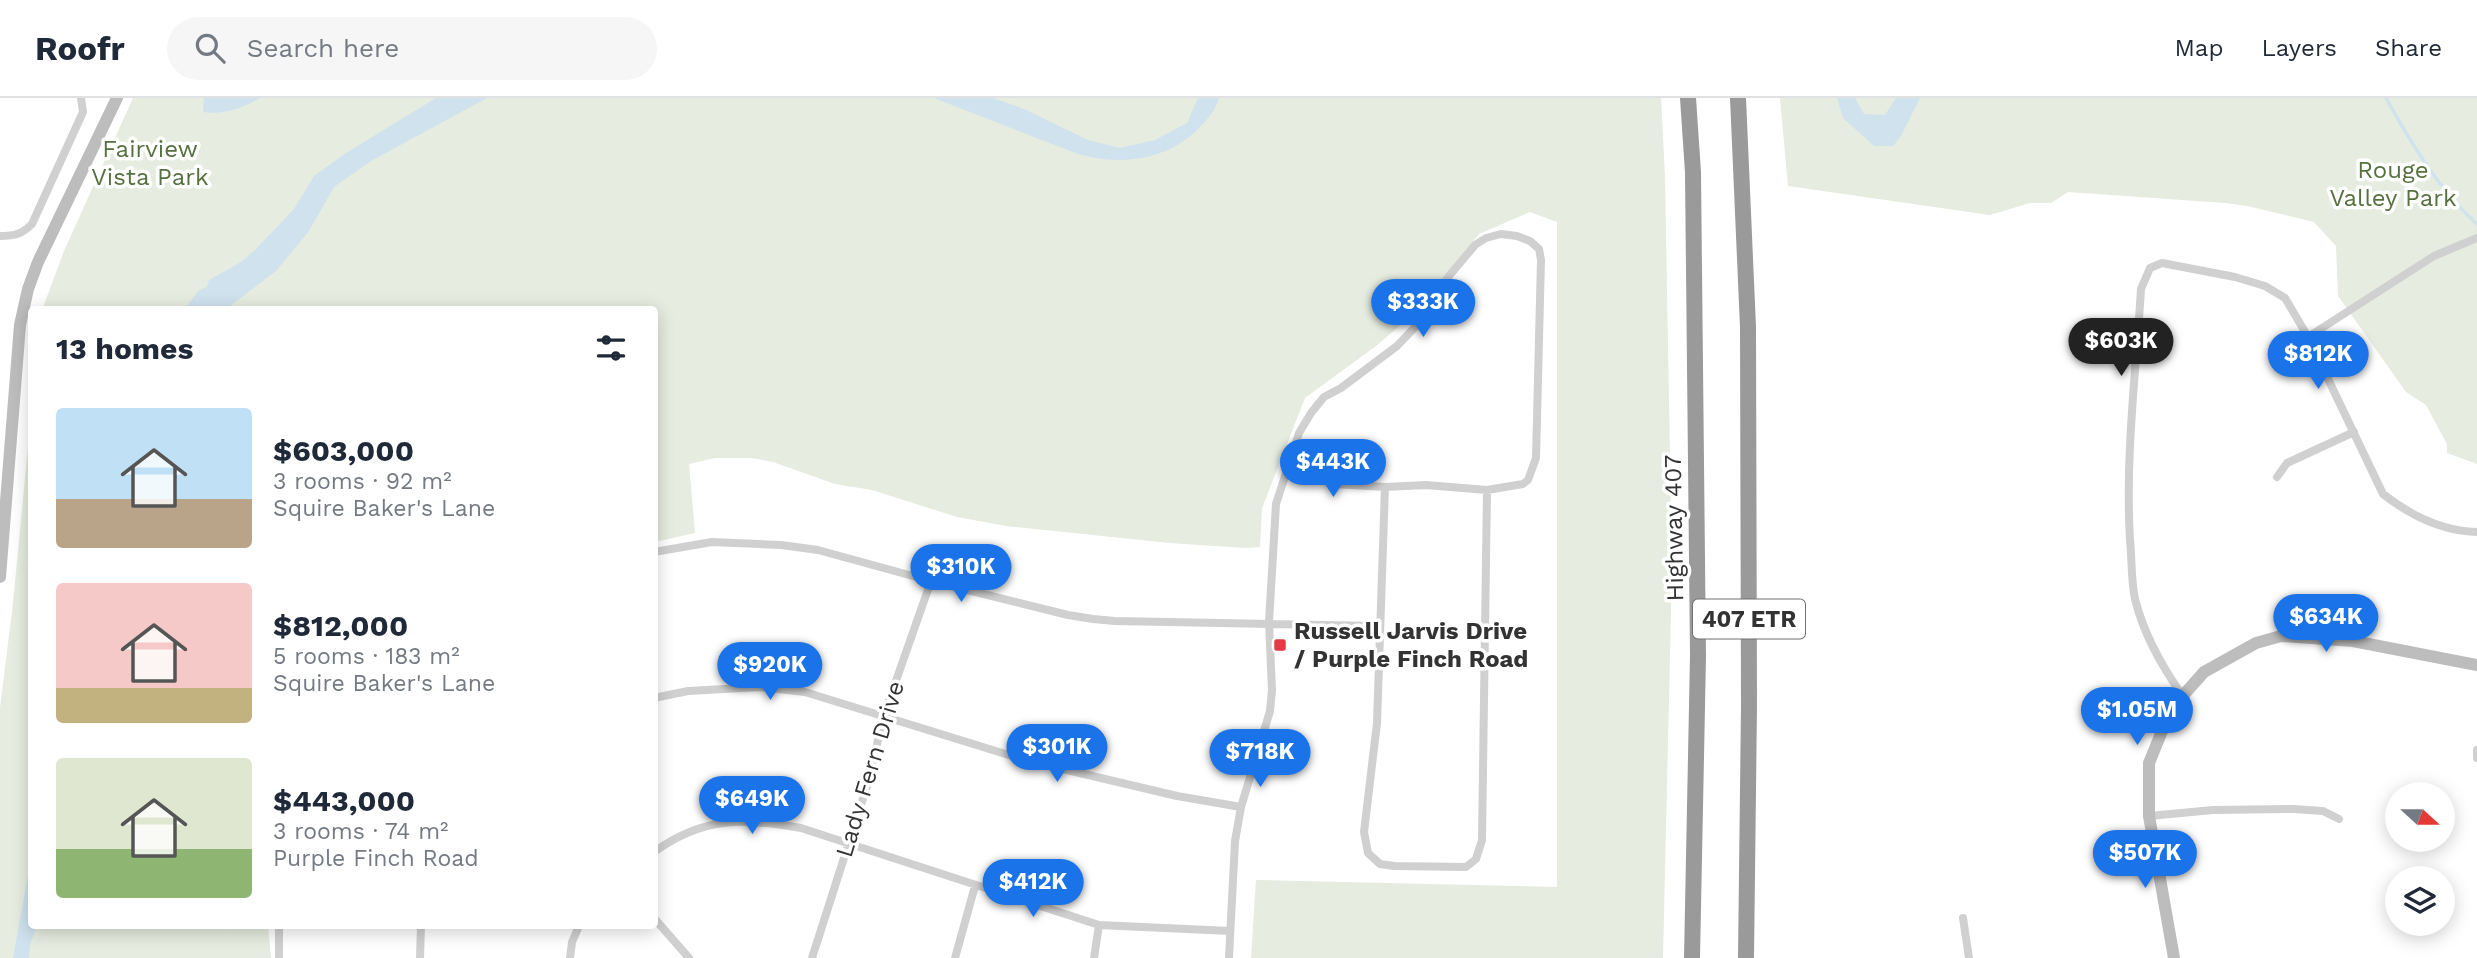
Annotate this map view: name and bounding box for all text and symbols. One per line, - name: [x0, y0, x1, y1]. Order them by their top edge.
- search box: [167, 17, 657, 80]
- text: Roofr: [35, 29, 125, 68]
- icon: search: [191, 29, 229, 67]
- text: Search here: [247, 33, 399, 63]
- text: Map: [2175, 34, 2223, 62]
- text: Layers: [2261, 34, 2337, 62]
- text: Share: [2375, 34, 2442, 62]
- park label: Fairview Vista Park: [91, 135, 209, 191]
- park label: Rouge Valley Park: [2329, 156, 2457, 212]
- pin: $333K: [1374, 280, 1472, 339]
- text: $333K: [1387, 288, 1459, 315]
- pin: $603K: [2072, 318, 2170, 378]
- text: $603K: [2084, 327, 2158, 354]
- icon: filters: [592, 329, 630, 367]
- text: 13 homes: [56, 331, 193, 366]
- pin: $812K: [2269, 331, 2367, 391]
- text: $812K: [2284, 340, 2352, 367]
- text: $603,000: [273, 433, 414, 468]
- icon: home: [112, 436, 196, 520]
- pin: $443K: [1284, 440, 1382, 499]
- text: $443K: [1296, 448, 1370, 475]
- street label: Highway 407: [1659, 454, 1689, 602]
- text: 3 rooms · 92 m²: [273, 468, 452, 495]
- text: Squire Baker's Lane: [273, 495, 495, 522]
- pin: $310K: [912, 545, 1010, 604]
- text: $310K: [926, 553, 996, 580]
- pin: $634K: [2277, 594, 2375, 654]
- road number: 407 ETR: [1693, 600, 1805, 638]
- text: $634K: [2289, 603, 2363, 630]
- text: $812,000: [273, 608, 408, 643]
- icon: home: [112, 611, 196, 695]
- place label: Russell Jarvis Drive / Purple Finch Road: [1294, 617, 1528, 673]
- marker: Russell Jarvis Drive / Purple Finch Road: [1272, 637, 1288, 653]
- pin: $920K: [721, 642, 819, 702]
- text: 5 rooms · 183 m²: [273, 643, 460, 670]
- text: $920K: [733, 651, 807, 678]
- text: Squire Baker's Lane: [273, 670, 495, 697]
- street label: Lady Fern Drive: [830, 678, 910, 860]
- pin: $1.05M: [2080, 688, 2194, 747]
- text: $1.05M: [2097, 696, 2177, 723]
- pin: $301K: [1008, 724, 1106, 784]
- pin: $718K: [1211, 730, 1309, 789]
- text: $301K: [1022, 733, 1092, 760]
- text: $718K: [1226, 738, 1295, 765]
- pin: $649K: [703, 776, 801, 836]
- north arrow: [2385, 782, 2455, 852]
- map controls: [2385, 782, 2455, 936]
- text: $443,000: [273, 783, 415, 818]
- text: $649K: [715, 785, 789, 812]
- icon: home: [112, 786, 196, 870]
- text: 3 rooms · 74 m²: [273, 818, 448, 845]
- pin: $507K: [2096, 830, 2194, 890]
- text: $507K: [2109, 839, 2181, 866]
- text: Purple Finch Road: [273, 845, 479, 872]
- pin: $412K: [984, 860, 1082, 919]
- button: layers: [2385, 866, 2455, 936]
- text: $412K: [999, 868, 1067, 895]

